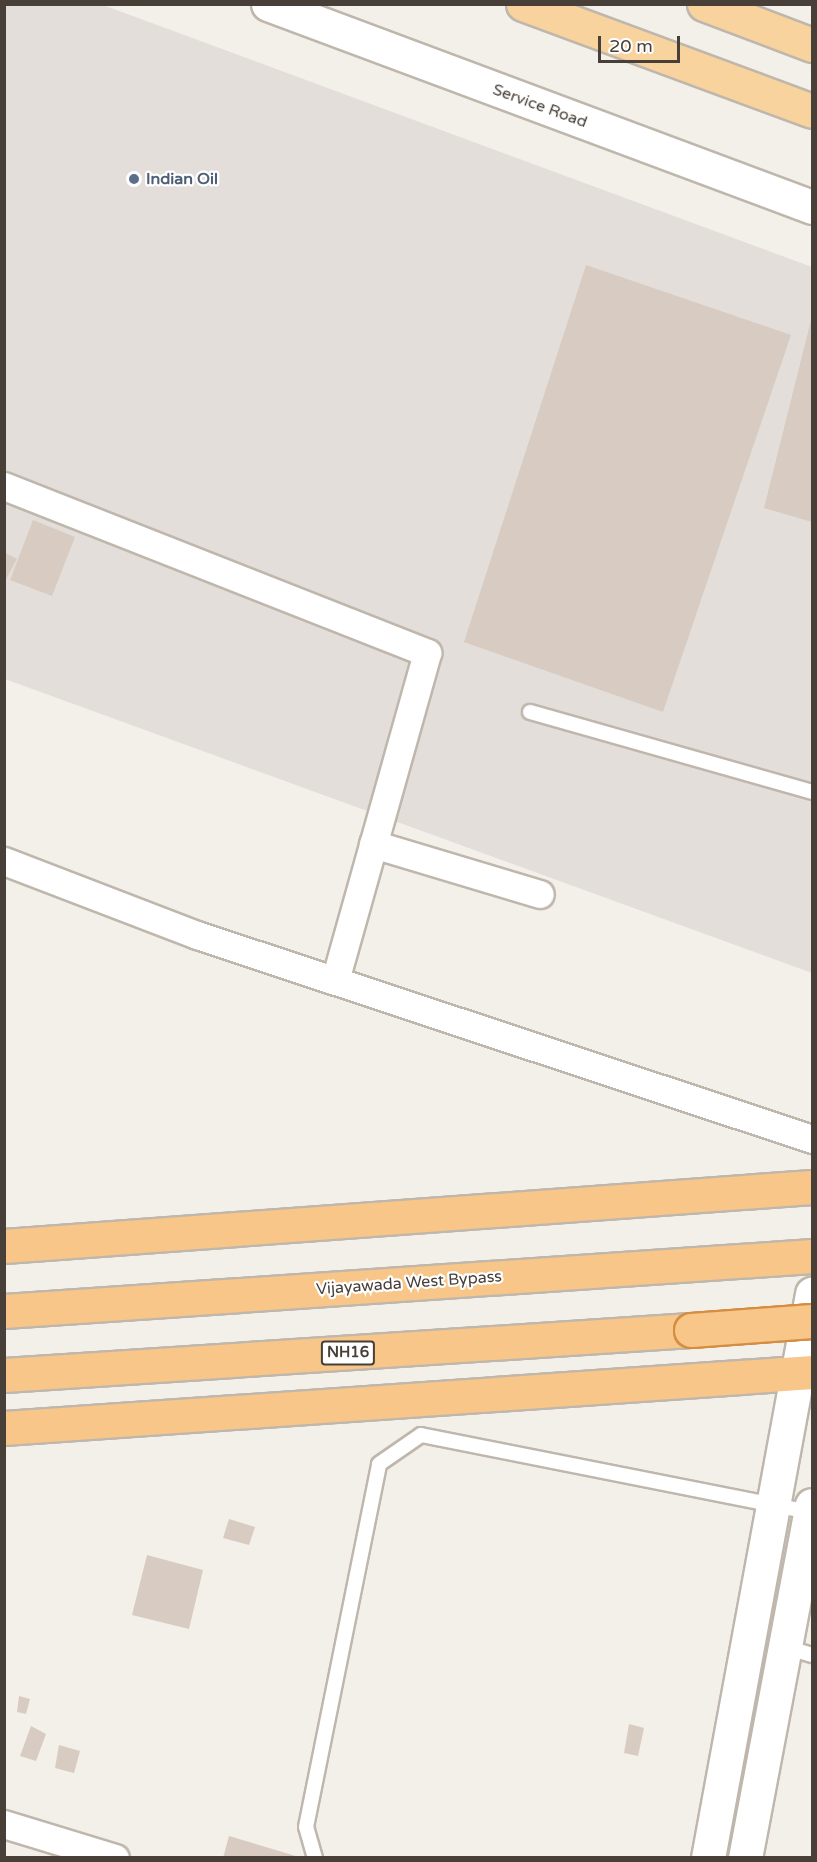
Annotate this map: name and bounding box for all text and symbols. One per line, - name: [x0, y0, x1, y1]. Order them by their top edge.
- scale bar: [601, 24, 684, 62]
- text: 20 m: [609, 35, 653, 57]
- street label: Service Road: [490, 80, 590, 132]
- place label: Indian Oil: [146, 169, 218, 189]
- marker: Indian Oil: [127, 172, 141, 186]
- street label: Vijayawada West Bypass: [315, 1267, 503, 1299]
- road number: NH16: [320, 1341, 376, 1365]

